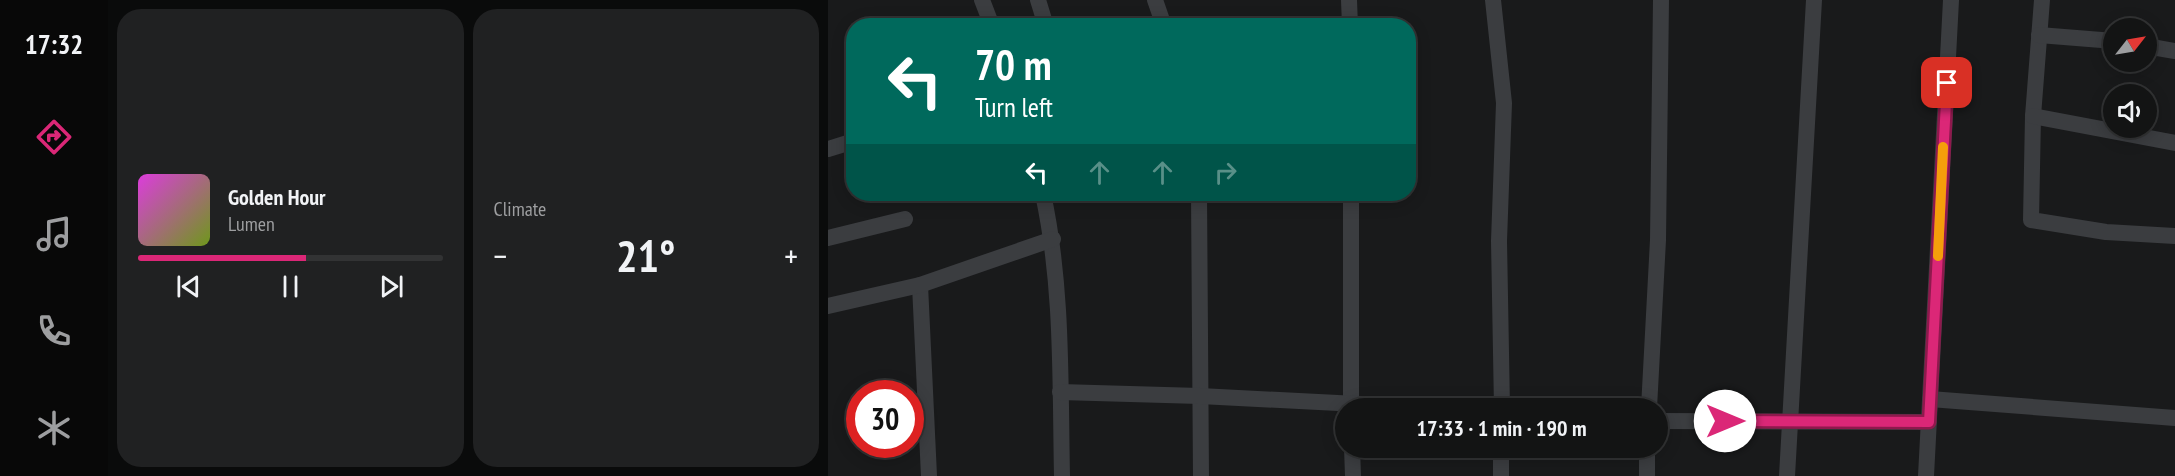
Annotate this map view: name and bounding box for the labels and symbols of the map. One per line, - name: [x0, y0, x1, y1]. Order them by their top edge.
- north arrow: [2103, 18, 2157, 72]
- pin: [1921, 57, 1972, 108]
- speed limit sign: 30: [846, 380, 924, 458]
- position arrow: [1693, 389, 1757, 453]

